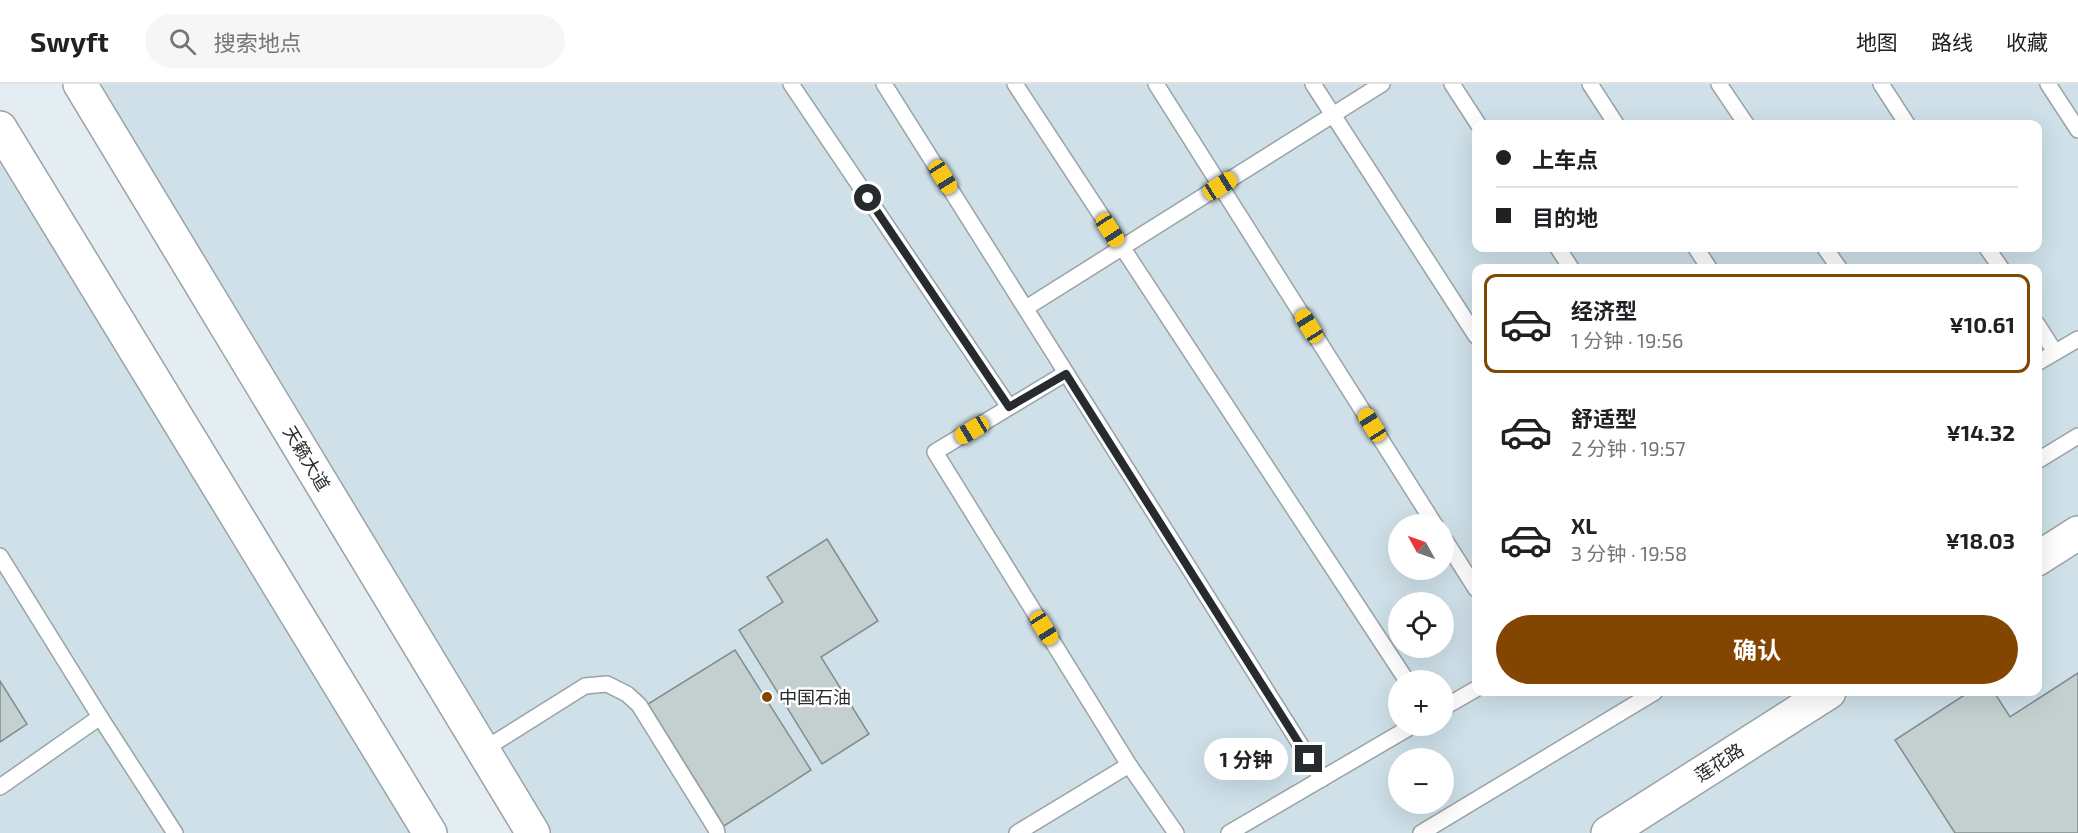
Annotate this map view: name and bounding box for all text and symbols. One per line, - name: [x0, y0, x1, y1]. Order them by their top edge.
- search box: [145, 14, 565, 68]
- text: Swyft: [30, 24, 109, 58]
- icon: search: [166, 25, 199, 58]
- text: 搜索地点: [214, 29, 302, 55]
- text: 地图: [1856, 29, 1898, 54]
- text: 路线: [1931, 29, 1973, 54]
- text: 收藏: [2006, 29, 2048, 54]
- text: 上车点: [1532, 146, 1598, 172]
- car: [926, 157, 960, 197]
- car: [1200, 169, 1240, 203]
- route start: [854, 184, 881, 211]
- text: 目的地: [1532, 204, 1598, 230]
- car: [1093, 210, 1127, 250]
- icon: car: [1499, 297, 1553, 351]
- text: 经济型: [1571, 297, 1637, 323]
- car: [1292, 306, 1326, 346]
- text: ¥10.61: [1949, 311, 2015, 337]
- text: 1 分钟 · 19:56: [1571, 328, 1683, 352]
- car: [1355, 405, 1389, 445]
- icon: car: [1499, 405, 1553, 459]
- text: 舒适型: [1571, 405, 1637, 431]
- car: [952, 413, 992, 447]
- text: ¥14.32: [1946, 419, 2015, 445]
- street label: 天籁大道: [279, 421, 335, 495]
- text: 2 分钟 · 19:57: [1571, 436, 1685, 460]
- text: XL: [1571, 512, 1597, 538]
- icon: car: [1499, 513, 1553, 567]
- north arrow: [1388, 514, 1454, 580]
- map controls: [1388, 514, 1454, 814]
- text: ¥18.03: [1945, 527, 2015, 553]
- text: 3 分钟 · 19:58: [1571, 541, 1687, 565]
- button: locate: [1388, 592, 1454, 658]
- car: [1027, 608, 1061, 648]
- button: 确认: [1496, 615, 2018, 684]
- button: +: [1388, 670, 1454, 736]
- place label: 中国石油: [779, 686, 851, 708]
- marker: 中国石油: [760, 690, 774, 704]
- callout: 1 分钟: [1204, 738, 1288, 780]
- street label: 莲花路: [1690, 738, 1748, 786]
- route end: [1295, 745, 1322, 772]
- text: 1 分钟: [1220, 747, 1272, 771]
- button: −: [1388, 748, 1454, 814]

